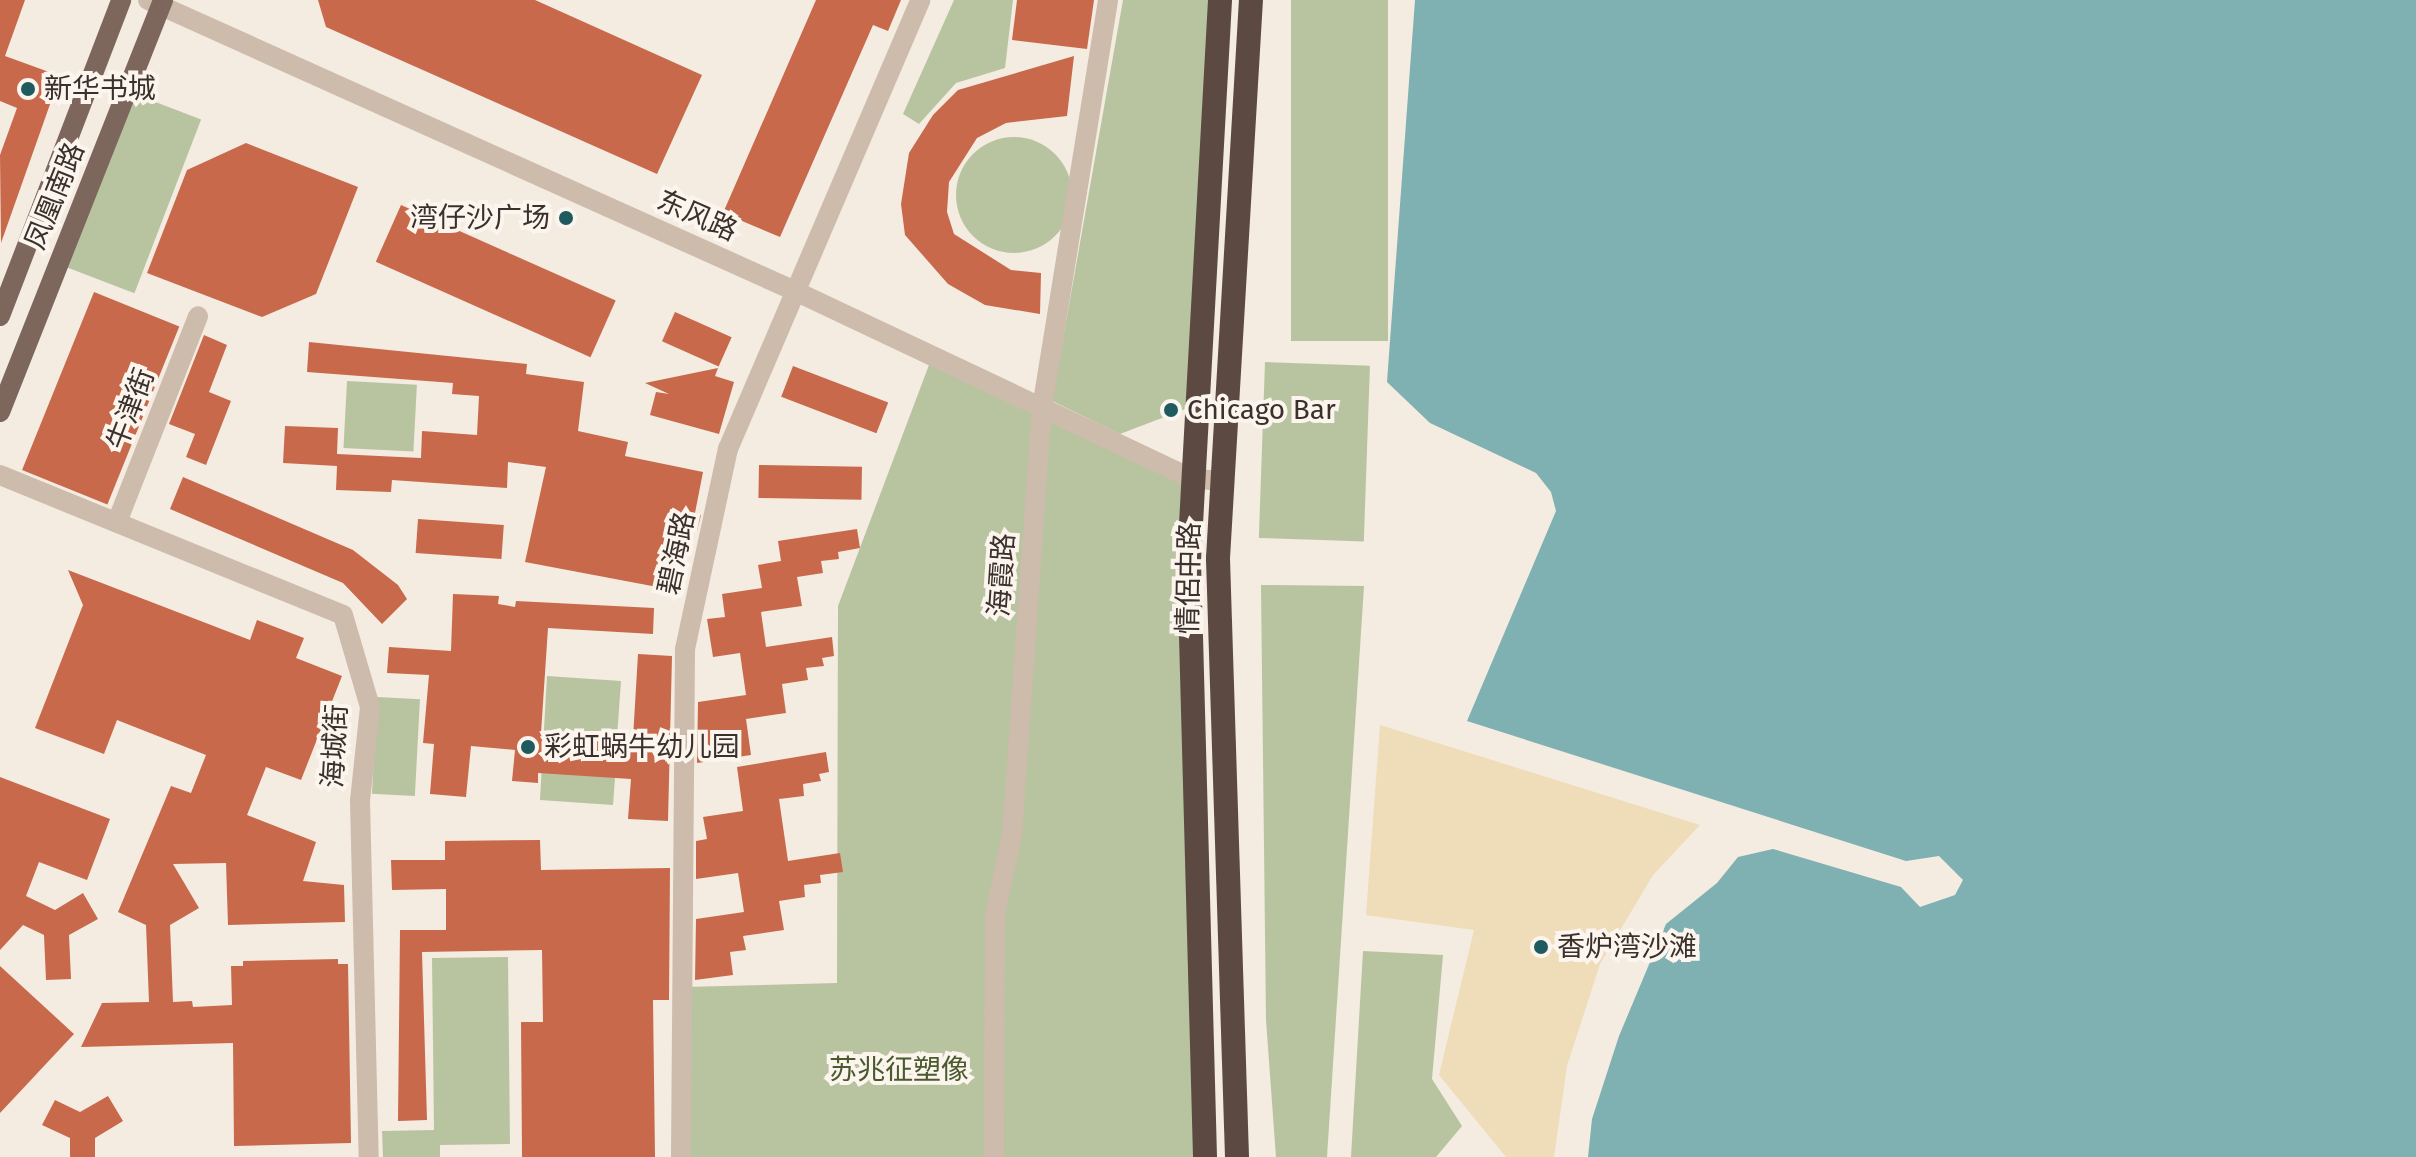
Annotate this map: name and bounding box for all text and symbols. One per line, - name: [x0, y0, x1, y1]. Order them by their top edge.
- place label: 新华书城: [44, 72, 156, 106]
- marker: 新华书城: [19, 80, 37, 98]
- street label: 凤凰南路: [18, 138, 92, 254]
- street label: 东风路: [652, 184, 742, 248]
- place label: 湾仔沙广场: [410, 201, 550, 235]
- marker: 湾仔沙广场: [557, 209, 575, 227]
- street label: 牛津街: [100, 364, 162, 454]
- place label: Chicago Bar: [1187, 393, 1336, 427]
- marker: Chicago Bar: [1162, 401, 1180, 419]
- street label: 碧海路: [652, 508, 702, 598]
- street label: 情侶中路: [1171, 522, 1207, 634]
- street label: 海霞路: [982, 532, 1022, 618]
- street label: 海城街: [316, 703, 354, 789]
- place label: 彩虹蜗牛幼儿园: [544, 730, 740, 764]
- marker: 彩虹蜗牛幼儿园: [519, 738, 537, 756]
- place label: 香炉湾沙滩: [1557, 930, 1697, 964]
- marker: 香炉湾沙滩: [1532, 938, 1550, 956]
- park label: 苏兆征塑像: [829, 1053, 969, 1087]

